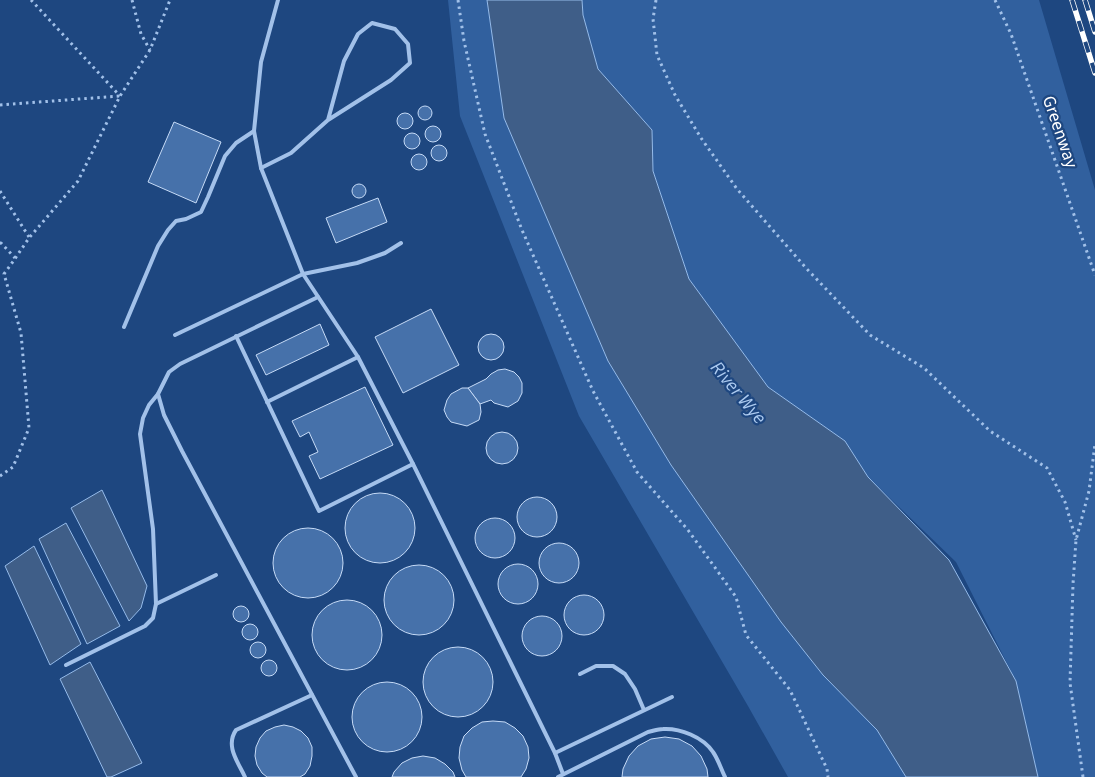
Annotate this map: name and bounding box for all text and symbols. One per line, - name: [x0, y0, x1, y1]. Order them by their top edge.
- street label: Greenway: [1036, 92, 1084, 172]
- water label: River Wye: [704, 356, 772, 430]

